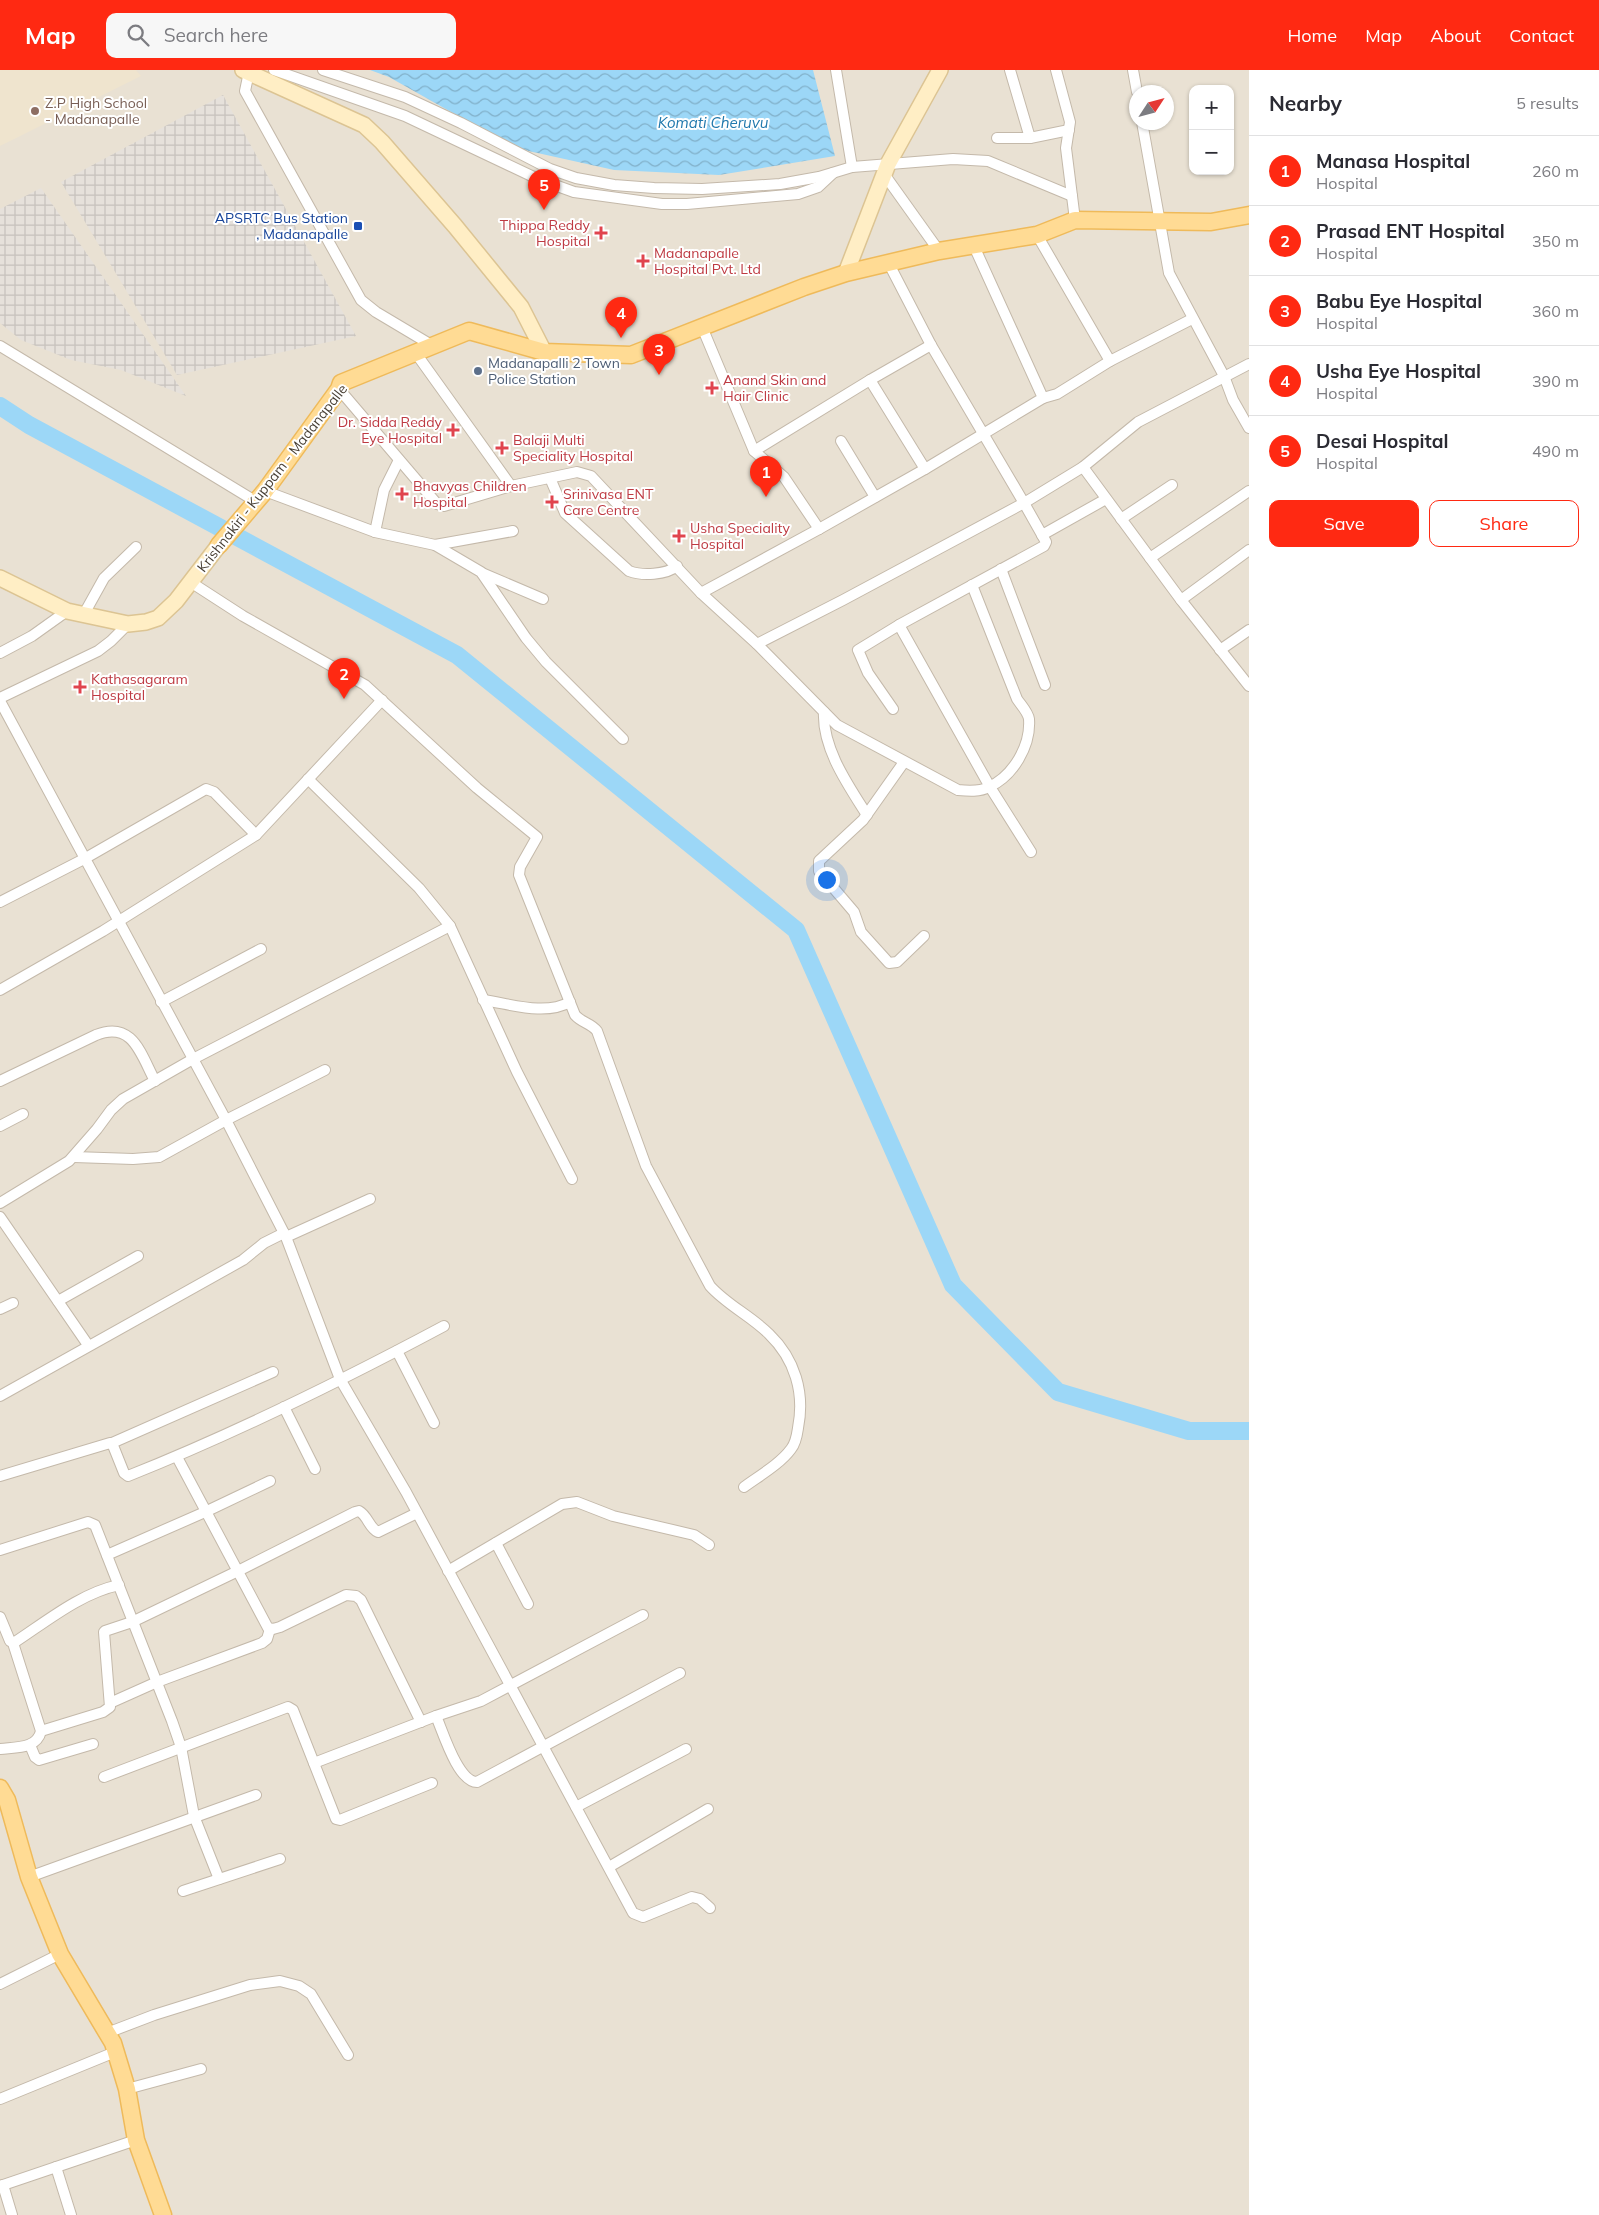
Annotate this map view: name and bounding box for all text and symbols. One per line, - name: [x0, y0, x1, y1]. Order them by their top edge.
- search box: [106, 13, 456, 58]
- text: Map: [25, 20, 76, 50]
- icon: search: [124, 21, 152, 49]
- text: Search here: [164, 23, 268, 47]
- text: Home: [1287, 24, 1337, 47]
- text: Map: [1365, 24, 1402, 47]
- text: About: [1430, 24, 1481, 47]
- text: Contact: [1509, 24, 1574, 47]
- north arrow: [1129, 85, 1174, 130]
- map controls: [1189, 85, 1234, 175]
- button: +: [1189, 85, 1234, 130]
- text: Nearby: [1269, 90, 1342, 116]
- text: 5 results: [1516, 93, 1579, 113]
- place label: Z.P High School - Madanapalle: [45, 94, 147, 128]
- marker: Z.P High School - Madanapalle: [29, 105, 41, 117]
- water label: Komati Cheruvu: [658, 113, 769, 132]
- button: −: [1189, 130, 1234, 175]
- text: Manasa Hospital: [1316, 149, 1470, 173]
- text: 1: [1280, 161, 1290, 181]
- text: 260 m: [1532, 161, 1579, 181]
- pin: 5: [528, 169, 560, 210]
- text: Hospital: [1316, 173, 1378, 193]
- place label: APSRTC Bus Station , Madanapalle: [215, 209, 348, 243]
- place label: Thippa Reddy Hospital: [500, 216, 591, 250]
- text: Prasad ENT Hospital: [1316, 219, 1505, 243]
- marker: APSRTC Bus Station , Madanapalle: [352, 220, 364, 232]
- marker: Thippa Reddy Hospital: [594, 226, 608, 240]
- text: 2: [1280, 231, 1290, 251]
- text: 350 m: [1532, 231, 1579, 251]
- text: Hospital: [1316, 243, 1378, 263]
- place label: Madanapalle Hospital Pvt. Ltd: [654, 244, 761, 278]
- marker: Madanapalle Hospital Pvt. Ltd: [636, 254, 650, 268]
- text: Babu Eye Hospital: [1316, 289, 1482, 313]
- pin: 4: [605, 297, 637, 338]
- text: 3: [1280, 301, 1290, 321]
- text: 360 m: [1532, 301, 1579, 321]
- text: Hospital: [1316, 313, 1378, 333]
- pin: 3: [643, 334, 675, 375]
- place label: Madanapalli 2 Town Police Station: [488, 354, 620, 388]
- text: Usha Eye Hospital: [1316, 359, 1481, 383]
- marker: Madanapalli 2 Town Police Station: [472, 365, 484, 377]
- place label: Anand Skin and Hair Clinic: [723, 371, 826, 405]
- text: 4: [1280, 371, 1290, 391]
- text: 390 m: [1532, 371, 1579, 391]
- street label: Krishnakiri - Kuppam - Madanapalle: [193, 380, 351, 576]
- marker: Anand Skin and Hair Clinic: [705, 381, 719, 395]
- text: Hospital: [1316, 383, 1378, 403]
- place label: Dr. Sidda Reddy Eye Hospital: [338, 413, 443, 447]
- marker: Dr. Sidda Reddy Eye Hospital: [446, 423, 460, 437]
- text: Desai Hospital: [1316, 429, 1449, 453]
- place label: Balaji Multi Speciality Hospital: [513, 431, 633, 465]
- marker: Balaji Multi Speciality Hospital: [495, 441, 509, 455]
- text: 5: [1280, 441, 1290, 461]
- text: 490 m: [1532, 441, 1579, 461]
- text: Hospital: [1316, 453, 1378, 473]
- pin: 1: [750, 456, 782, 497]
- place label: Bhavyas Children Hospital: [413, 477, 527, 511]
- place label: Srinivasa ENT Care Centre: [563, 485, 654, 519]
- marker: Bhavyas Children Hospital: [395, 487, 409, 501]
- marker: Srinivasa ENT Care Centre: [545, 495, 559, 509]
- button: Save: [1269, 500, 1419, 547]
- button: Share: [1429, 500, 1579, 547]
- place label: Usha Speciality Hospital: [690, 519, 790, 553]
- marker: Usha Speciality Hospital: [672, 529, 686, 543]
- pin: 2: [328, 658, 360, 699]
- place label: Kathasagaram Hospital: [91, 670, 188, 704]
- marker: Kathasagaram Hospital: [73, 680, 87, 694]
- your location: [814, 867, 840, 893]

